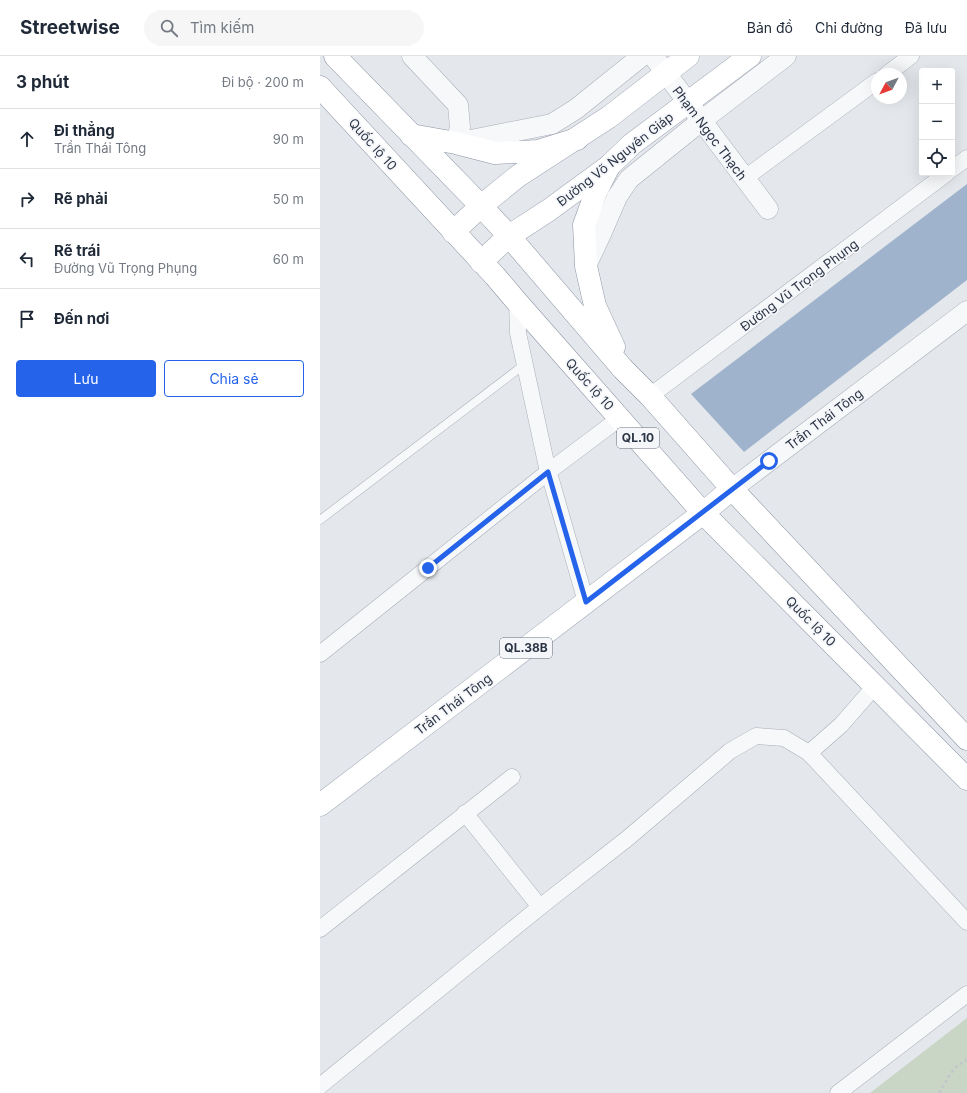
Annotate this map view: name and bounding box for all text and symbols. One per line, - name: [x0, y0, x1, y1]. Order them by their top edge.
- search box: [144, 10, 424, 46]
- text: Streetwise: [20, 16, 120, 39]
- icon: search: [158, 17, 180, 39]
- text: Tìm kiếm: [190, 18, 254, 37]
- text: Bản đồ: [747, 19, 793, 36]
- text: Chỉ đường: [815, 19, 883, 36]
- text: Đã lưu: [905, 19, 947, 36]
- north arrow: [871, 68, 907, 104]
- map controls: [919, 68, 955, 176]
- button: +: [919, 68, 955, 104]
- text: 3 phút: [16, 72, 69, 92]
- text: Đi bộ · 200 m: [222, 74, 304, 90]
- street label: Phạm Ngọc Thạch: [669, 83, 751, 183]
- button: −: [919, 104, 955, 140]
- street label: Đường Võ Nguyên Giáp: [554, 109, 676, 209]
- street label: Quốc lộ 10: [345, 115, 401, 173]
- text: Đi thẳng: [54, 121, 115, 140]
- icon: ahead: [16, 128, 38, 150]
- text: 90 m: [273, 131, 304, 147]
- text: Trần Thái Tông: [54, 140, 146, 156]
- button: locate: [919, 140, 955, 176]
- icon: right: [16, 188, 38, 210]
- text: Rẽ phải: [54, 189, 108, 208]
- text: 50 m: [273, 191, 304, 207]
- street label: Đường Vũ Trọng Phụng: [737, 236, 861, 334]
- text: Rẽ trái: [54, 241, 100, 260]
- icon: left: [16, 248, 38, 270]
- text: 60 m: [273, 251, 304, 267]
- text: Đường Vũ Trọng Phụng: [54, 260, 197, 276]
- icon: arrive: [16, 308, 38, 330]
- text: Đến nơi: [54, 309, 109, 328]
- street label: Quốc lộ 10: [562, 355, 618, 413]
- button: Lưu: [16, 360, 156, 397]
- button: Chia sẻ: [164, 360, 304, 397]
- street label: Trần Thái Tông: [782, 385, 866, 453]
- road number: QL.10: [617, 428, 659, 448]
- route start: [760, 452, 778, 470]
- route end: [419, 559, 437, 577]
- street label: Quốc lộ 10: [783, 593, 839, 649]
- road number: QL.38B: [500, 638, 552, 658]
- street label: Trần Thái Tông: [411, 670, 495, 738]

